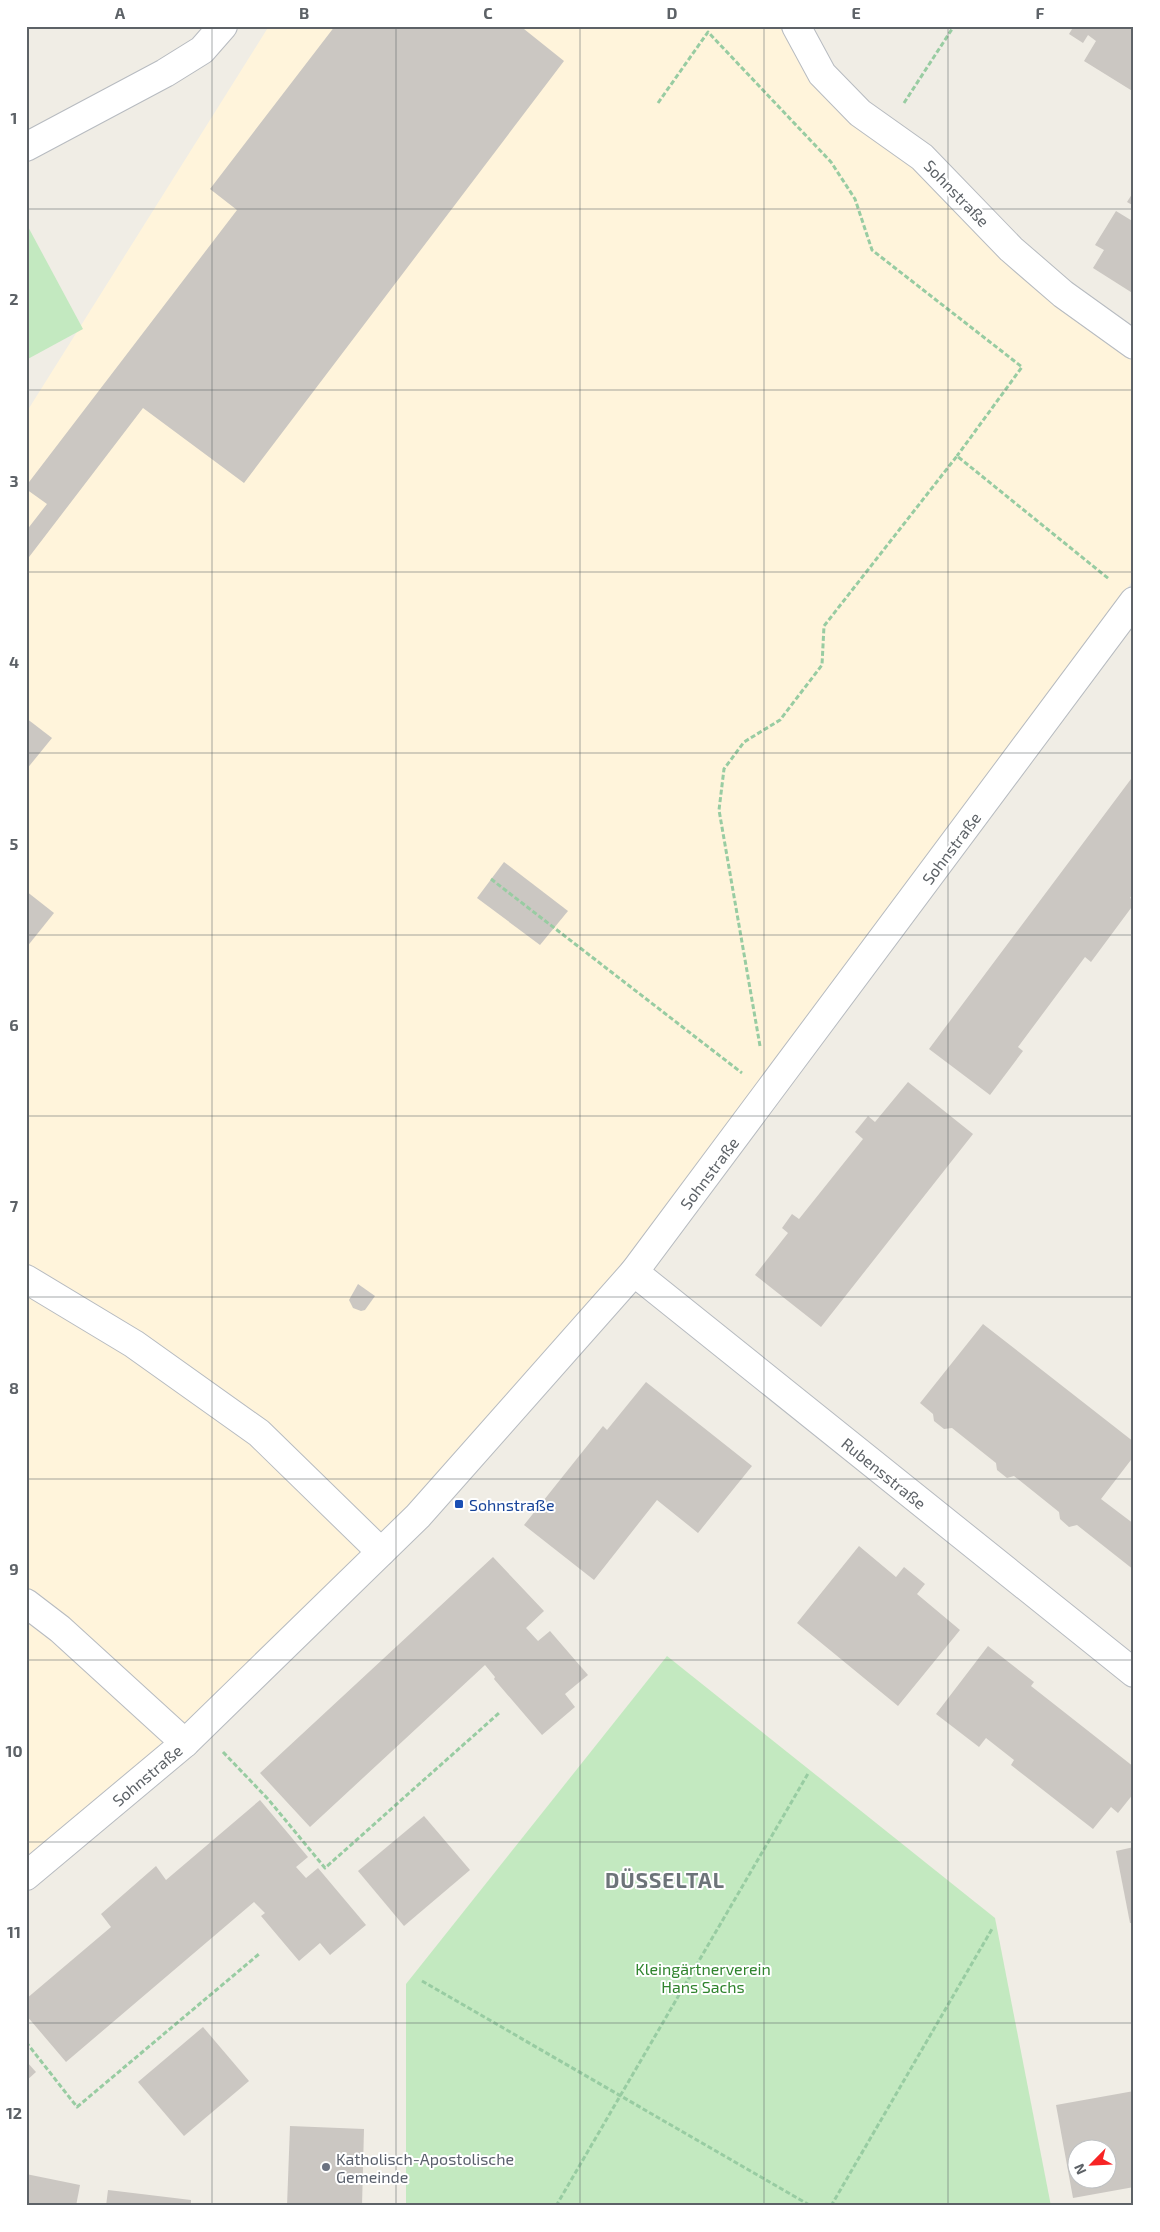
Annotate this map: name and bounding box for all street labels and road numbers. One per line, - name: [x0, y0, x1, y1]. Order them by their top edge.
- street label: Sohnstraße: [920, 156, 994, 230]
- street label: Sohnstraße: [918, 808, 984, 888]
- street label: Sohnstraße: [676, 1133, 742, 1213]
- street label: Rubensstraße: [838, 1433, 930, 1513]
- street label: Sohnstraße: [108, 1740, 186, 1810]

